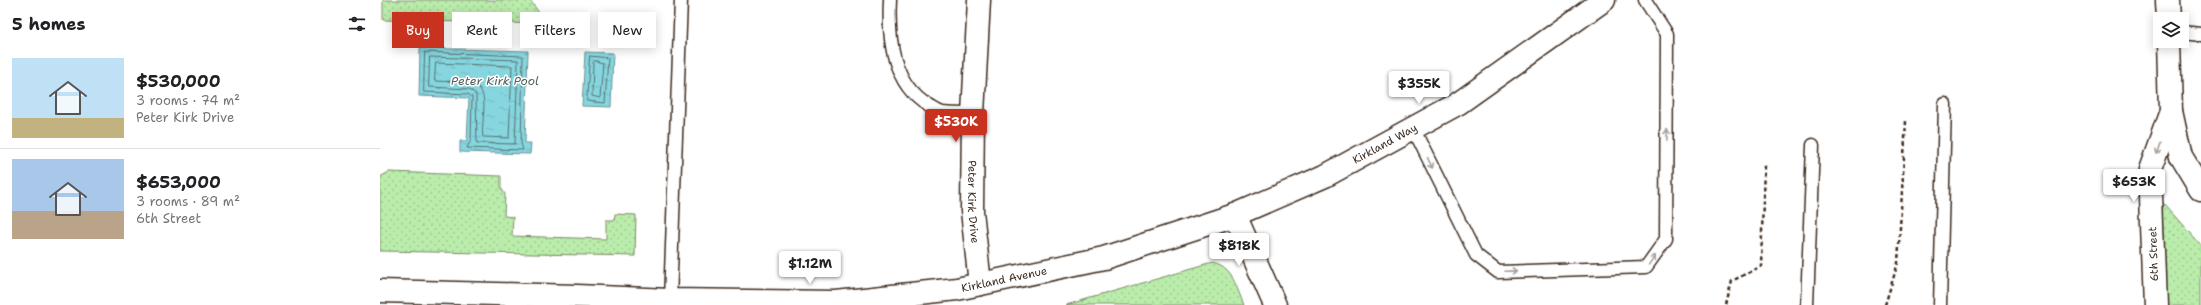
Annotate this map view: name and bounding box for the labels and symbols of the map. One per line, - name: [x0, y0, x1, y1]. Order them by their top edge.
- pin: $355K: [1391, 71, 1447, 105]
- water label: Peter Kirk Pool: [451, 73, 539, 89]
- pin: $530K: [928, 109, 984, 143]
- street label: Kirkland Way: [1350, 120, 1420, 168]
- one-way arrow: [1663, 129, 1671, 142]
- one-way arrow: [2153, 141, 2161, 153]
- one-way arrow: [1427, 157, 1434, 169]
- street label: Peter Kirk Drive: [964, 160, 982, 244]
- pin: $653K: [2106, 169, 2162, 203]
- street label: 6th Street: [2145, 226, 2162, 282]
- pin: $818K: [1211, 233, 1267, 267]
- pin: $1.12M: [777, 251, 843, 285]
- one-way arrow: [1647, 255, 1656, 266]
- street label: Kirkland Avenue: [960, 263, 1048, 296]
- one-way arrow: [1504, 267, 1517, 275]

